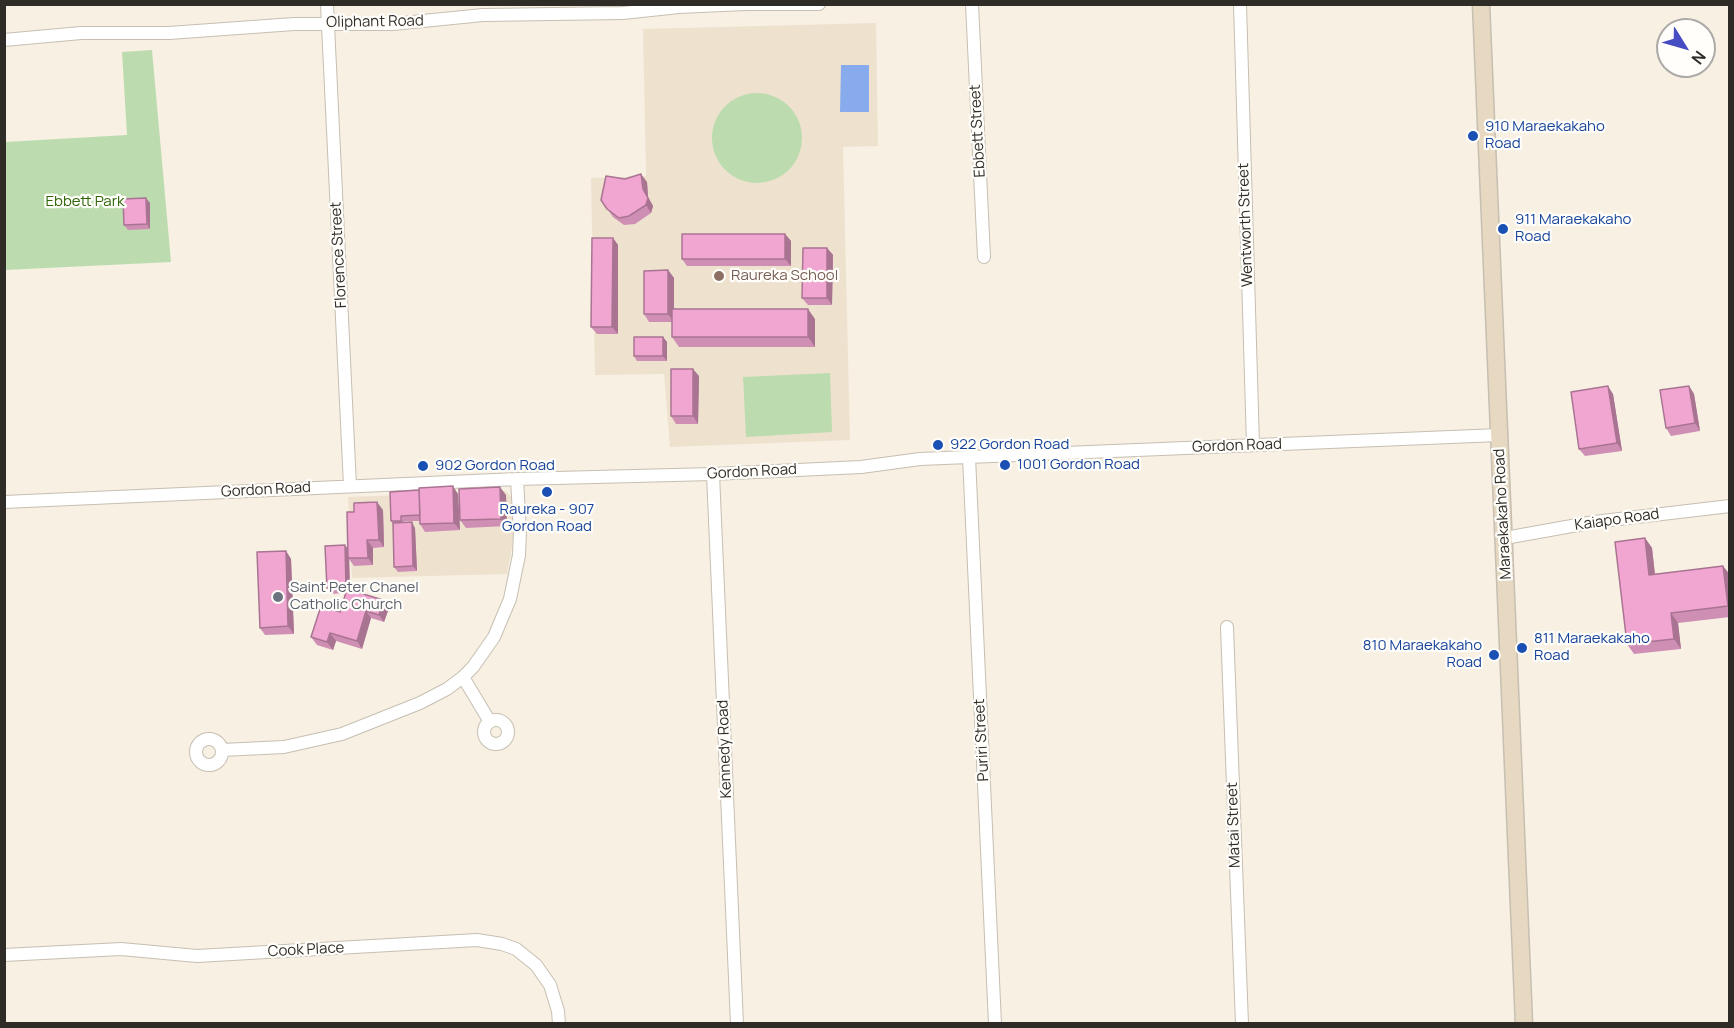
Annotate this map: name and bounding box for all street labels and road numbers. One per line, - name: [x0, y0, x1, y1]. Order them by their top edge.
- street label: Oliphant Road: [326, 12, 424, 32]
- street label: Ebbett Street: [967, 84, 989, 178]
- street label: Wentworth Street: [1235, 163, 1257, 287]
- street label: Florence Street: [327, 201, 351, 309]
- street label: Gordon Road: [1192, 435, 1282, 457]
- street label: Maraekakaho Road: [1491, 448, 1515, 580]
- street label: Gordon Road: [707, 461, 797, 483]
- street label: Gordon Road: [221, 479, 311, 501]
- street label: Kaiapo Road: [1573, 505, 1661, 535]
- street label: Puriri Street: [971, 698, 993, 782]
- street label: Kennedy Road: [714, 699, 736, 799]
- street label: Matai Street: [1224, 782, 1244, 868]
- street label: Cook Place: [267, 939, 345, 961]

